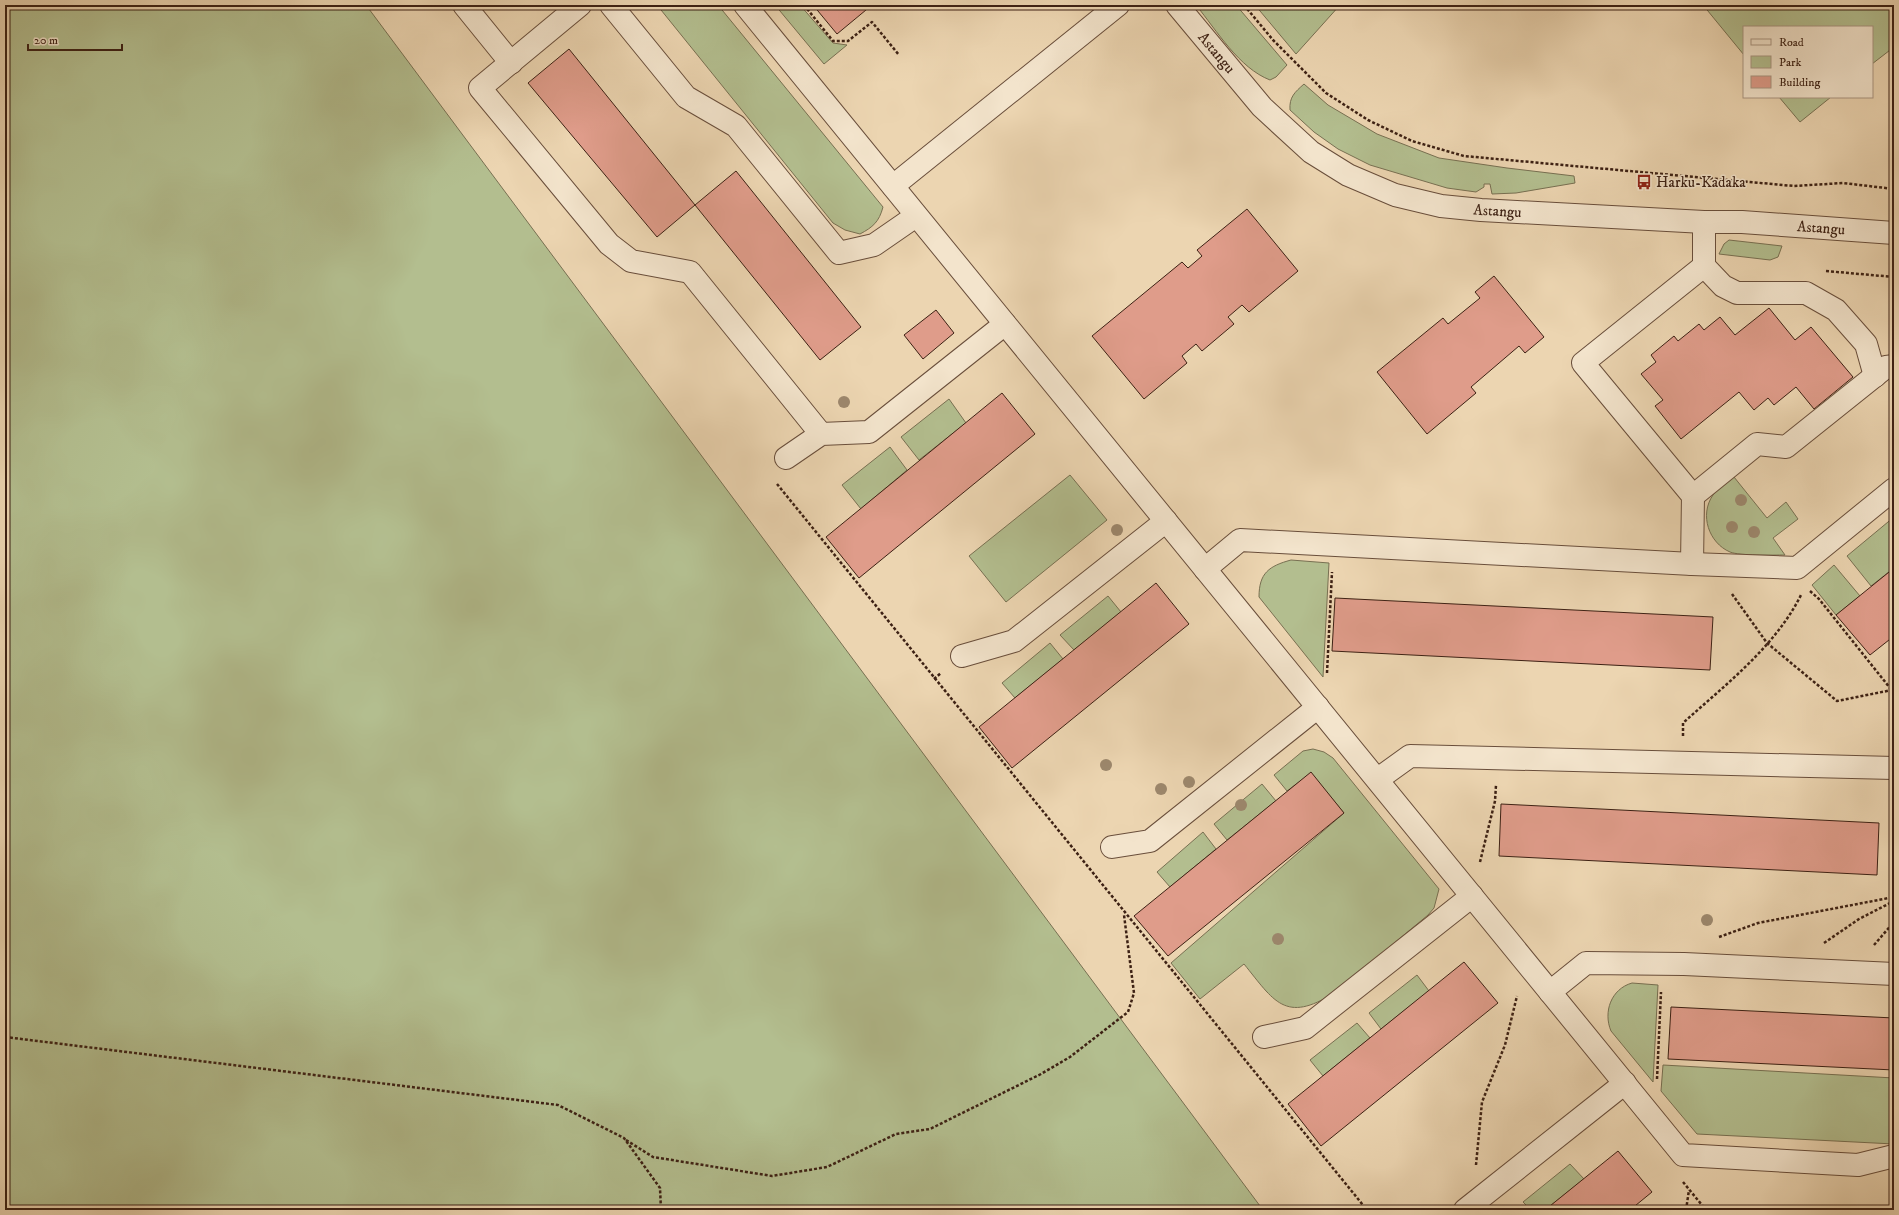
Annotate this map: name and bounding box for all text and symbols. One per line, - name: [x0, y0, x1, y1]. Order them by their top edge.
- scale bar: [28, 26, 122, 52]
- legend: [1743, 26, 1873, 98]
- street label: Astangu: [1194, 28, 1239, 78]
- text: 20 m: [34, 33, 58, 48]
- text: Road: [1779, 35, 1804, 50]
- text: Park: [1779, 55, 1801, 70]
- text: Building: [1779, 75, 1820, 90]
- bus stop icon: Harku-Kadaka: [1635, 173, 1653, 191]
- place label: Harku-Kadaka: [1656, 173, 1746, 192]
- street label: Astangu: [1473, 200, 1522, 222]
- street label: Astangu: [1796, 217, 1846, 239]

